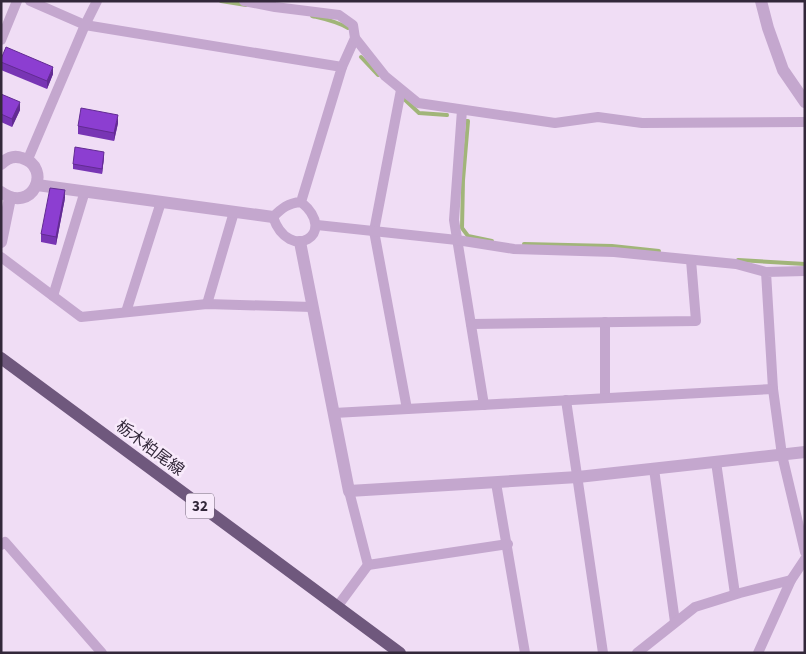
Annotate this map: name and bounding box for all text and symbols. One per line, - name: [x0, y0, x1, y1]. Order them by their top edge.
- street label: 栃木粕尾線: [111, 415, 189, 481]
- road number: 32: [186, 494, 214, 518]

